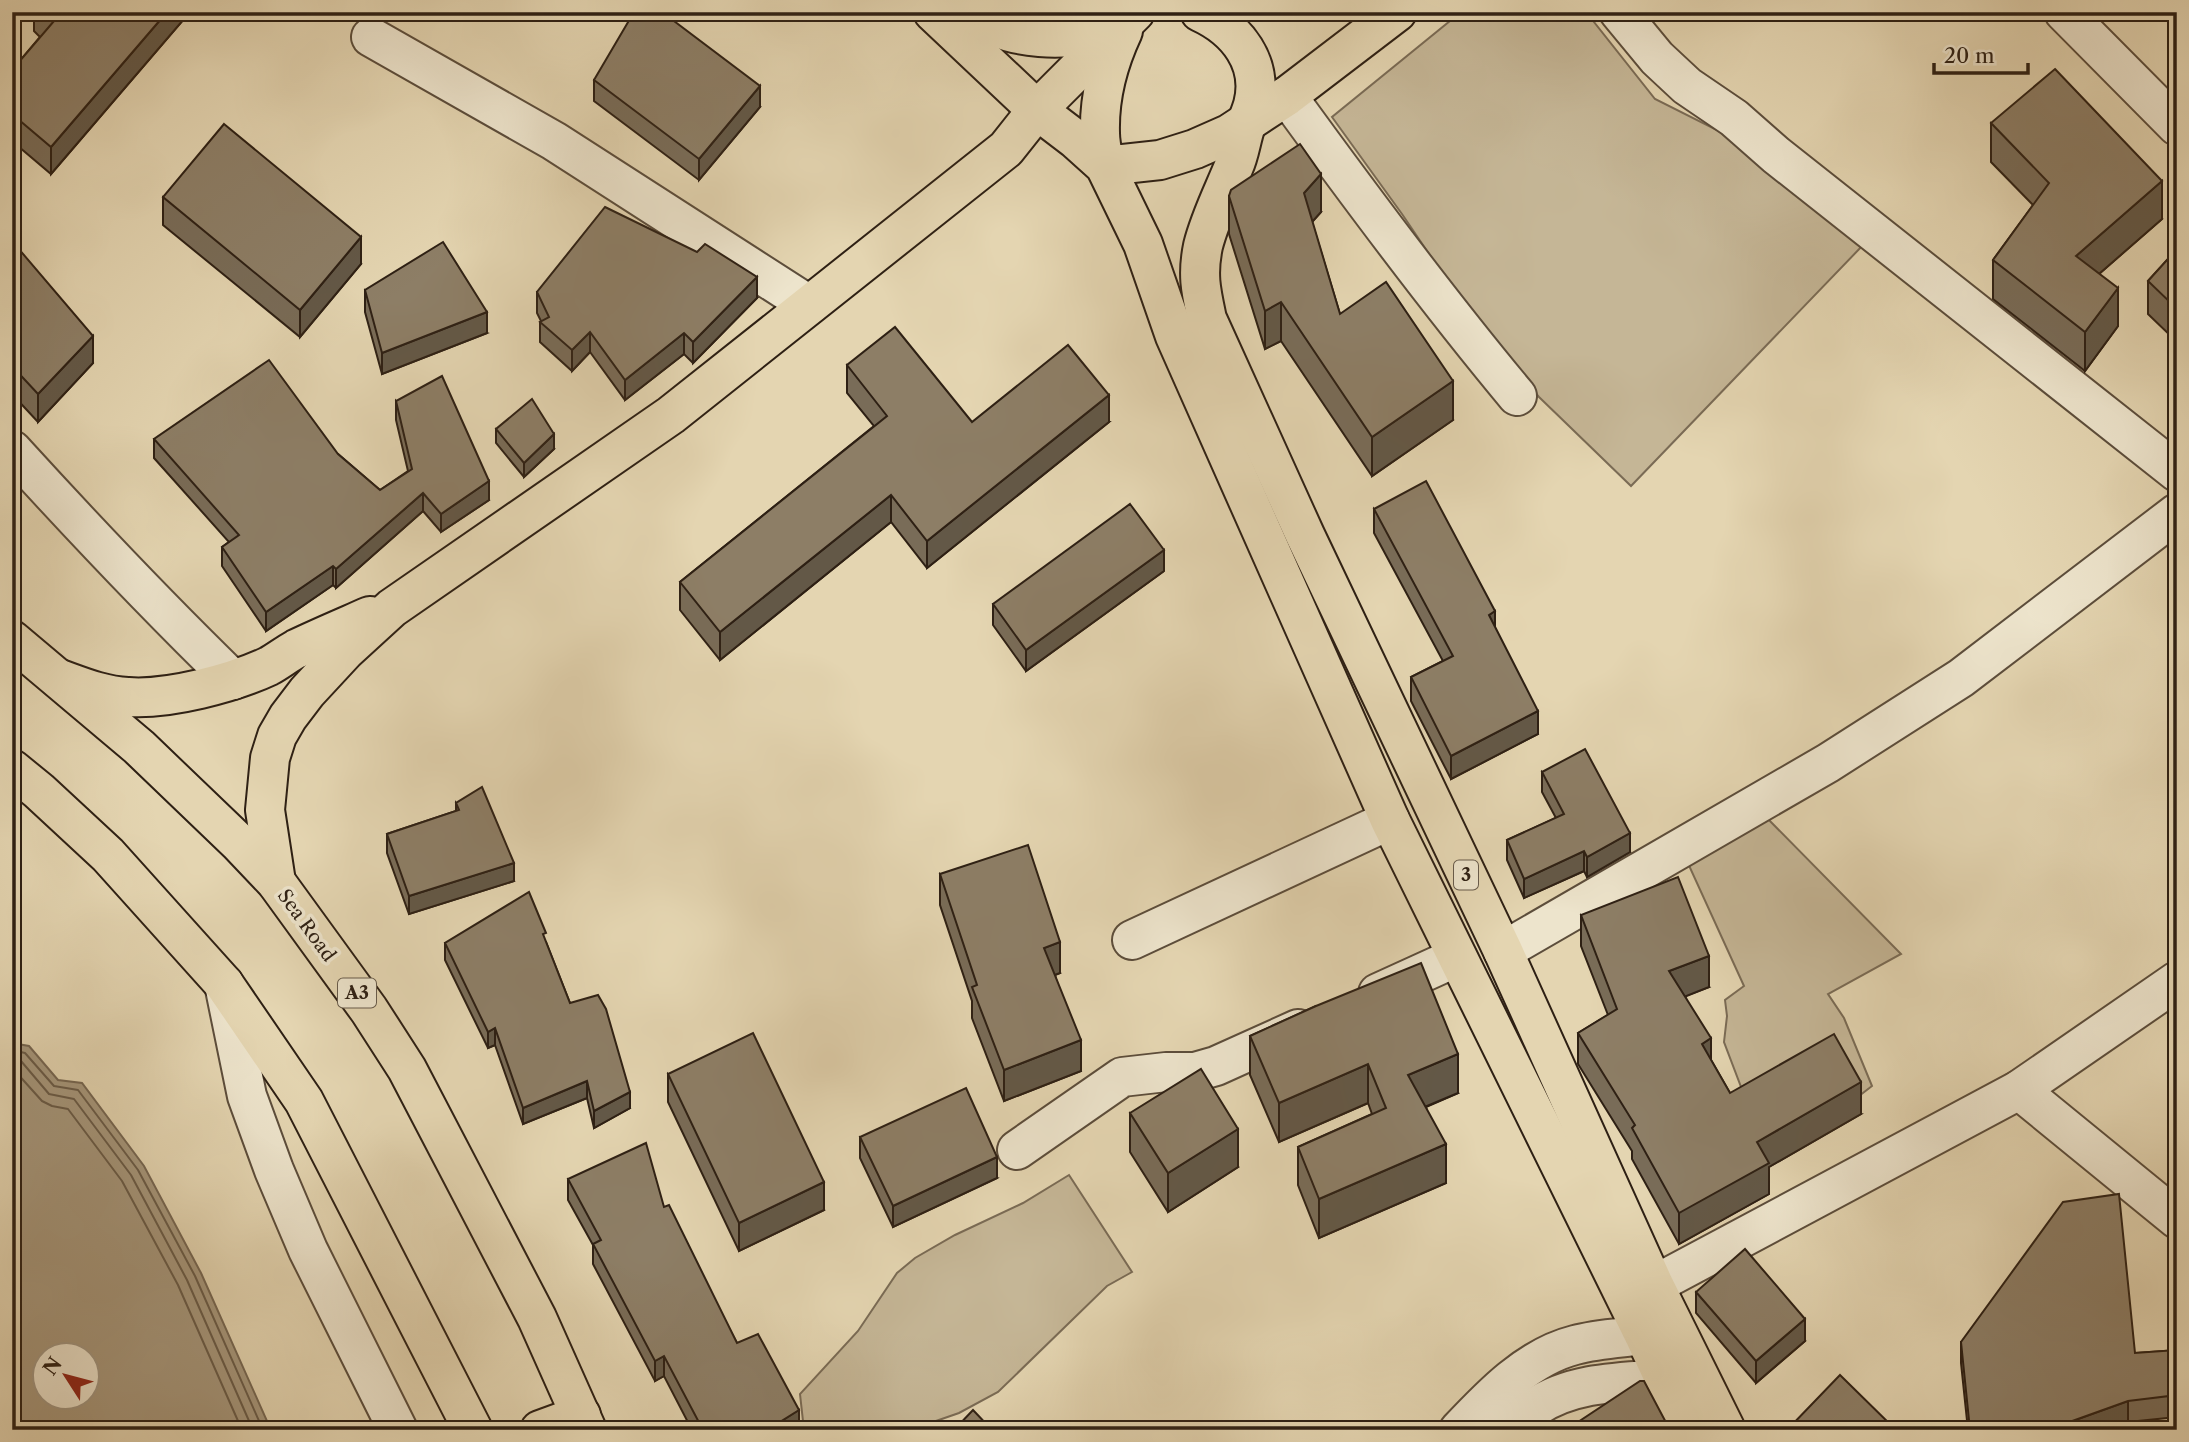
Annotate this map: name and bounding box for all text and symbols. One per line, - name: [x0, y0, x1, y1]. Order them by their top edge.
- scale bar: [1934, 32, 2028, 76]
- text: 20 m: [1944, 43, 1995, 68]
- road number: 3: [1454, 860, 1478, 890]
- street label: Sea Road: [273, 885, 341, 966]
- road number: A3: [338, 978, 376, 1008]
- north arrow: [32, 1340, 102, 1410]
- text: N: [38, 1353, 67, 1380]

